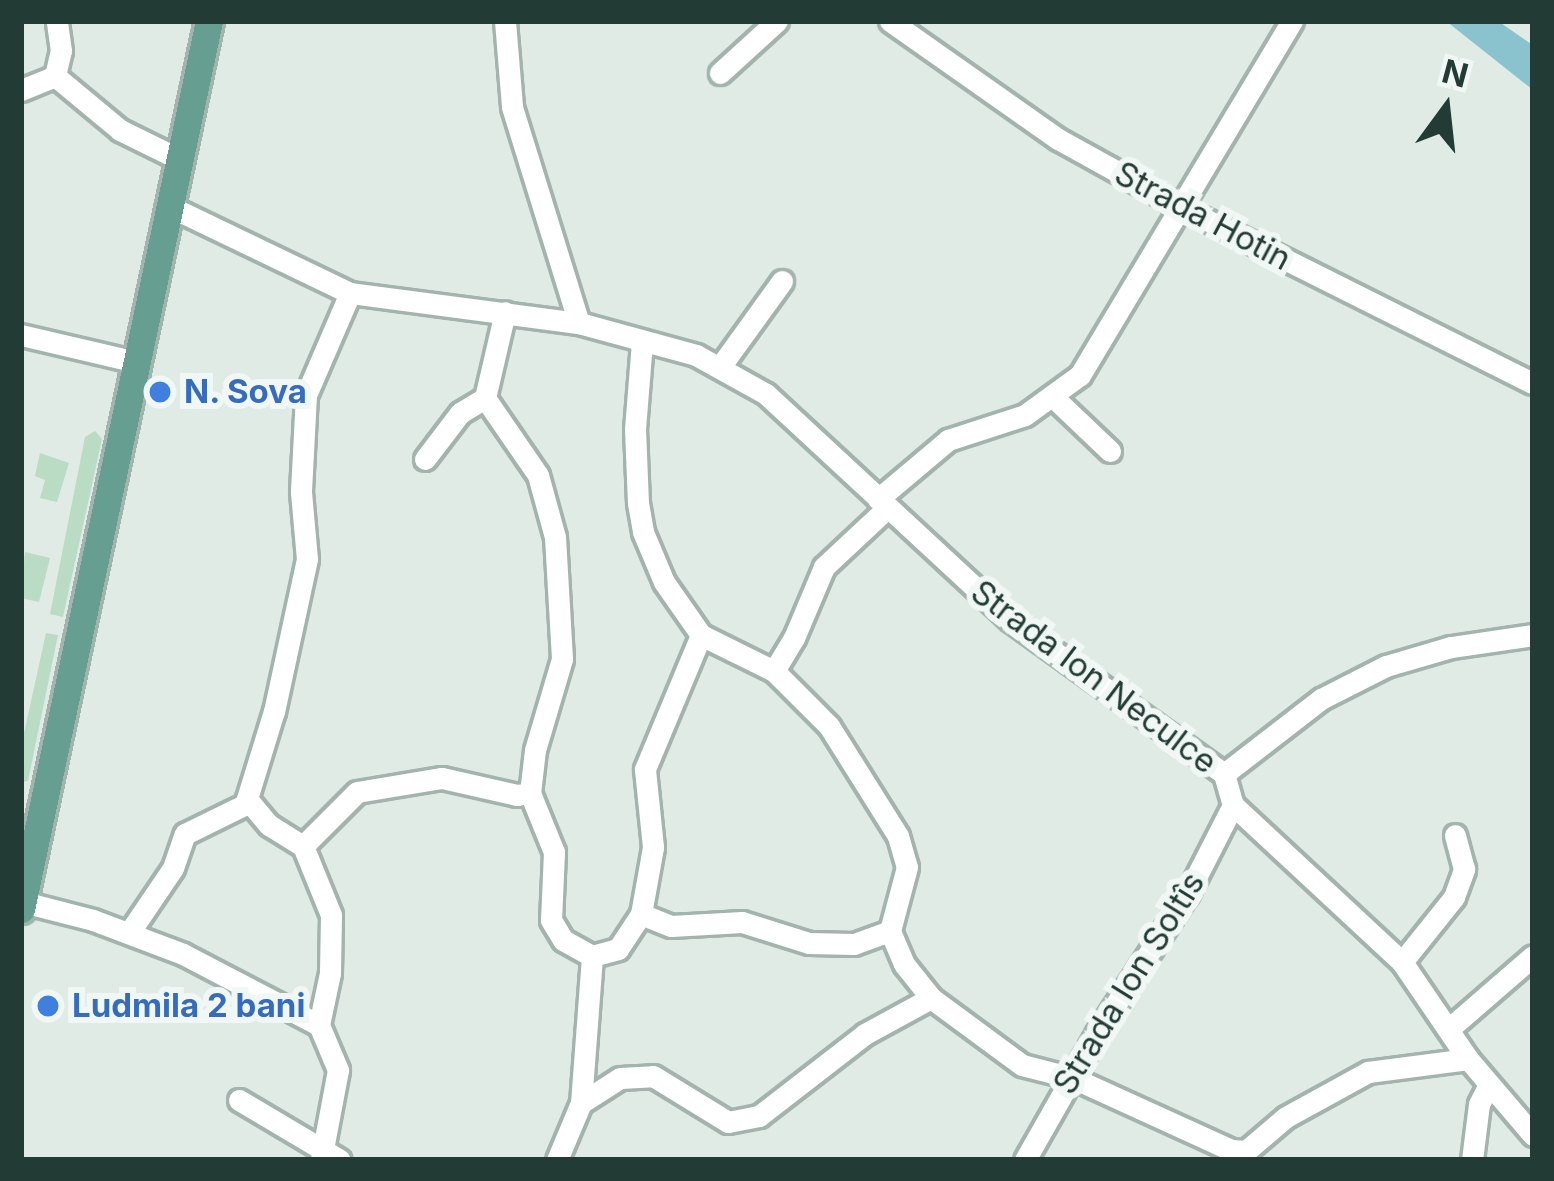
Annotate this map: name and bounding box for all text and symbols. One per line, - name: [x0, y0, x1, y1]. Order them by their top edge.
- north arrow: [1386, 48, 1506, 168]
- text: N: [1438, 51, 1473, 96]
- street label: Strada Hotin: [1108, 153, 1298, 279]
- place label: N. Sova: [184, 372, 308, 412]
- marker: N. Sova: [147, 379, 173, 405]
- street label: Strada Ion Neculce: [964, 572, 1224, 782]
- street label: Strada Ion Soltîs: [1045, 865, 1213, 1101]
- place label: Ludmila 2 bani: [72, 986, 305, 1026]
- marker: Ludmila 2 bani: [35, 993, 61, 1019]

